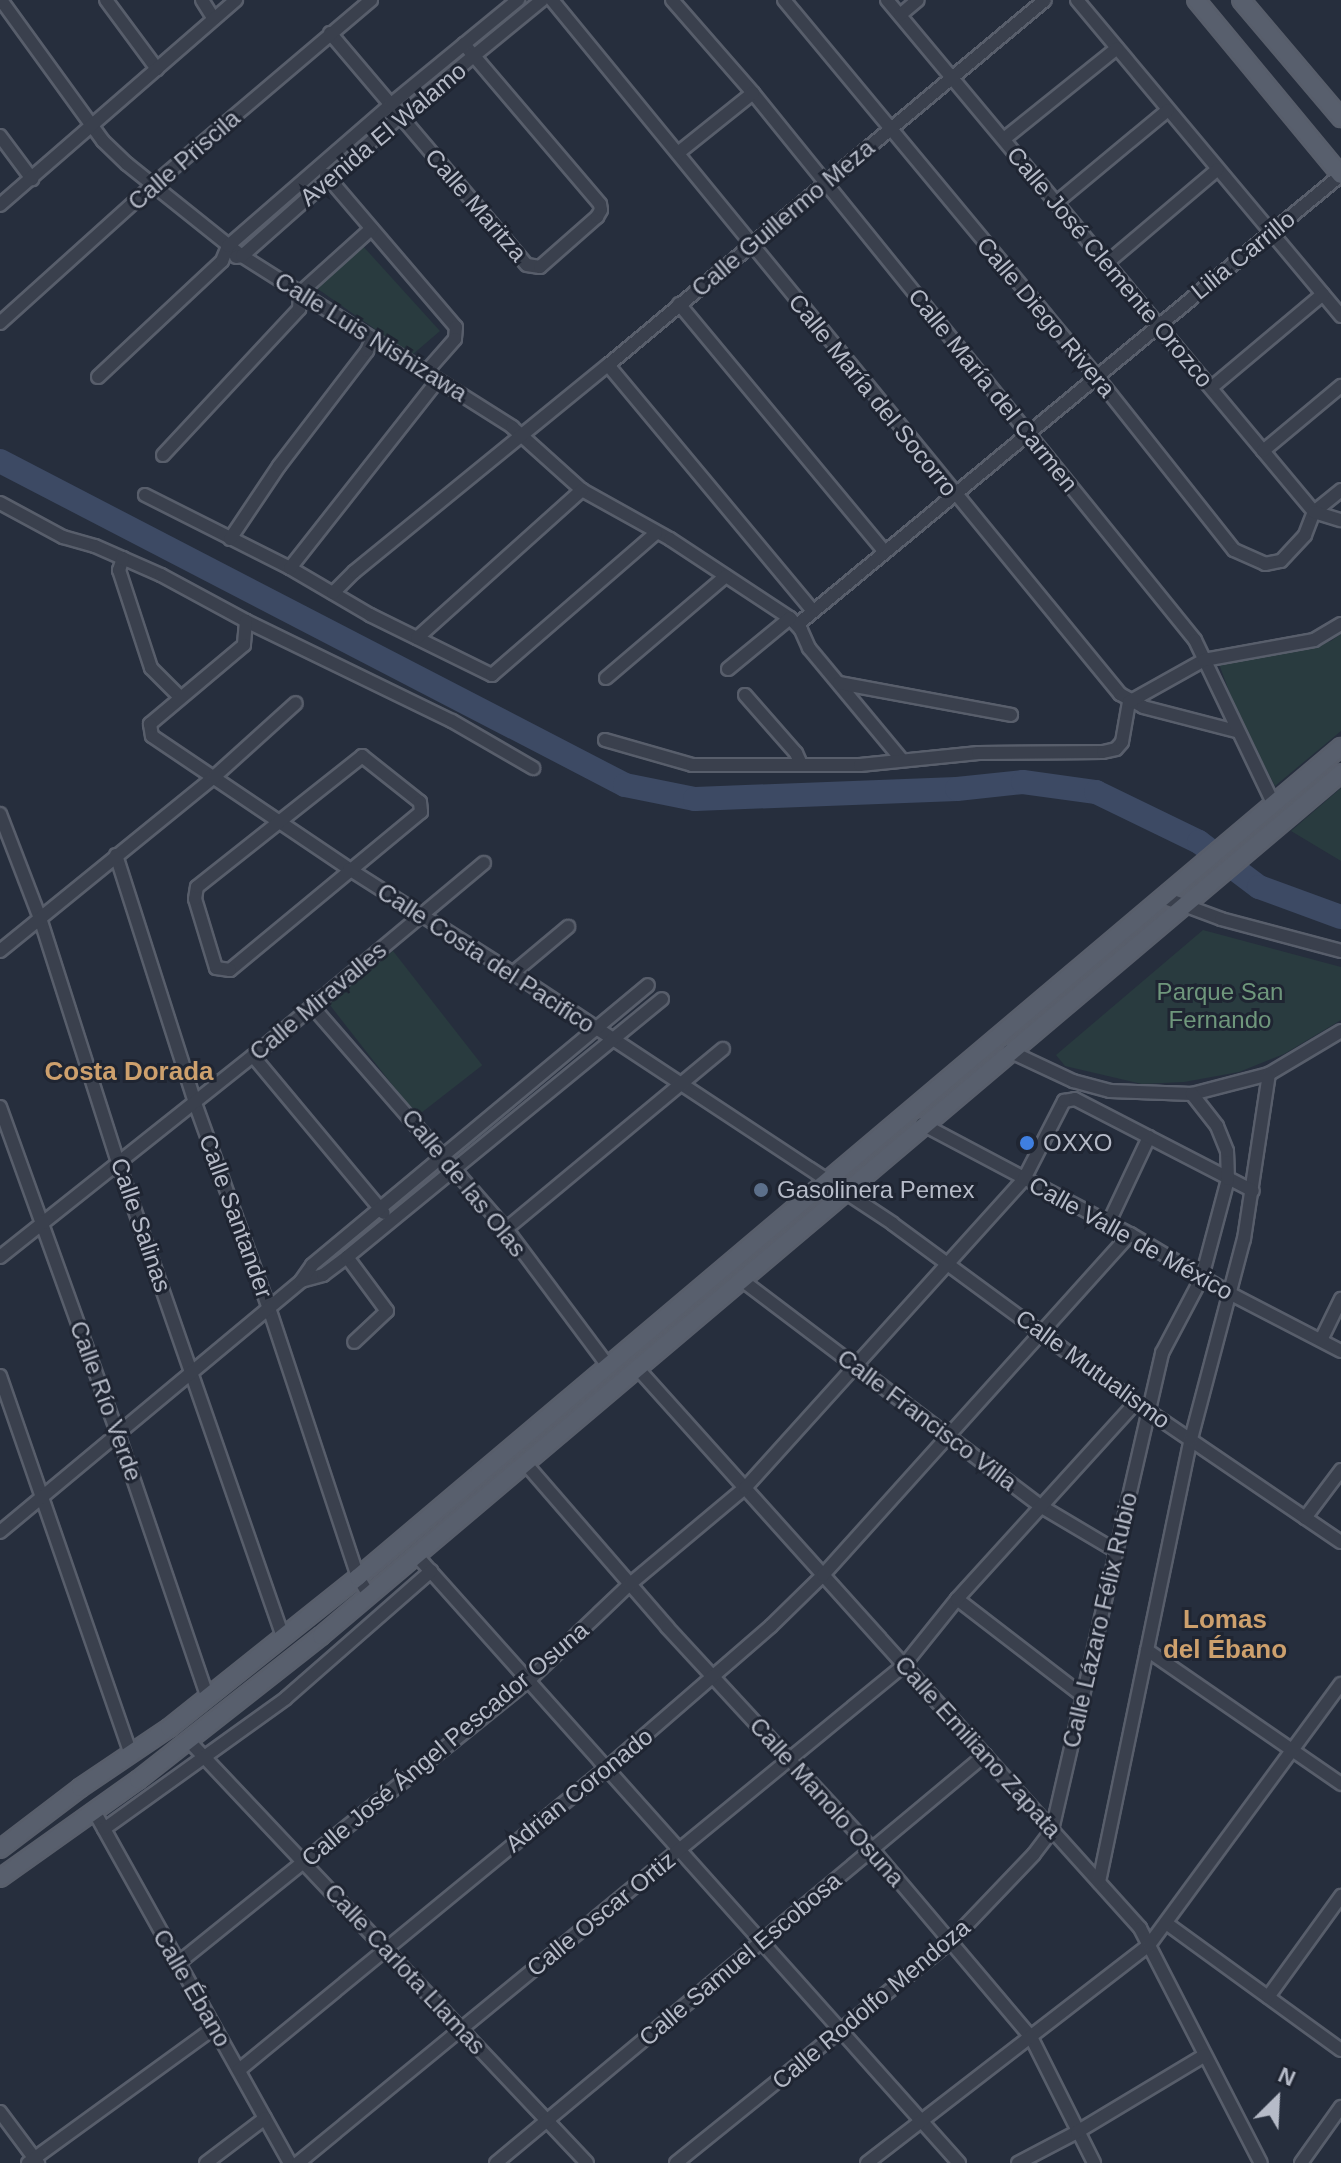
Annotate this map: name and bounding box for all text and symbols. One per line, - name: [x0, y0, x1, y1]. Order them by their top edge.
- street label: Avenida El Walamo: [294, 56, 472, 212]
- street label: Calle Priscila: [122, 104, 246, 216]
- street label: Calle Guillermo Meza: [686, 133, 880, 303]
- street label: Calle José Clemente Orozco: [1001, 141, 1219, 393]
- street label: Calle Maritza: [419, 143, 533, 267]
- street label: Lilia Carrillo: [1185, 204, 1301, 306]
- street label: Calle Diego Rivera: [971, 231, 1121, 403]
- street label: Calle Luis Nishizawa: [269, 266, 473, 408]
- street label: Calle María del Carmen: [902, 282, 1084, 498]
- street label: Calle María del Socorro: [782, 288, 964, 502]
- street label: Calle Costa del Pacifico: [372, 877, 600, 1039]
- street label: Calle Miravalles: [244, 936, 392, 1066]
- park label: Parque San Fernando: [1157, 978, 1283, 1034]
- district label: Costa Dorada: [44, 1056, 214, 1088]
- street label: Calle de las Olas: [396, 1103, 532, 1263]
- place label: OXXO: [1043, 1129, 1112, 1157]
- street label: Calle Santander: [193, 1130, 279, 1302]
- marker: OXXO: [1018, 1134, 1036, 1152]
- street label: Calle Salinas: [105, 1154, 177, 1296]
- street label: Calle Valle de México: [1024, 1170, 1238, 1306]
- place label: Gasolinera Pemex: [777, 1176, 974, 1204]
- marker: Gasolinera Pemex: [752, 1181, 770, 1199]
- street label: Calle Mutualismo: [1010, 1303, 1176, 1435]
- street label: Calle Río Verde: [64, 1317, 148, 1485]
- street label: Calle Francisco Villa: [832, 1343, 1022, 1497]
- street label: Calle Lázaro Félix Rubio: [1057, 1489, 1143, 1751]
- district label: Lomas del Ébano: [1163, 1604, 1287, 1666]
- street label: Calle José Ángel Pescador Osuna: [296, 1615, 594, 1873]
- street label: Calle Emiliano Zapata: [889, 1650, 1067, 1844]
- street label: Calle Manolo Osuna: [744, 1712, 910, 1892]
- street label: Adrian Coronado: [499, 1722, 659, 1858]
- street label: Calle Oscar Ortiz: [521, 1845, 681, 1983]
- street label: Calle Samuel Escobosa: [633, 1866, 847, 2052]
- street label: Calle Carlota Llamas: [319, 1878, 491, 2060]
- street label: Calle Rodolfo Mendoza: [766, 1913, 976, 2095]
- street label: Calle Ébano: [147, 1924, 237, 2052]
- north arrow: [1237, 2059, 1317, 2139]
- text: N: [1275, 2062, 1299, 2091]

